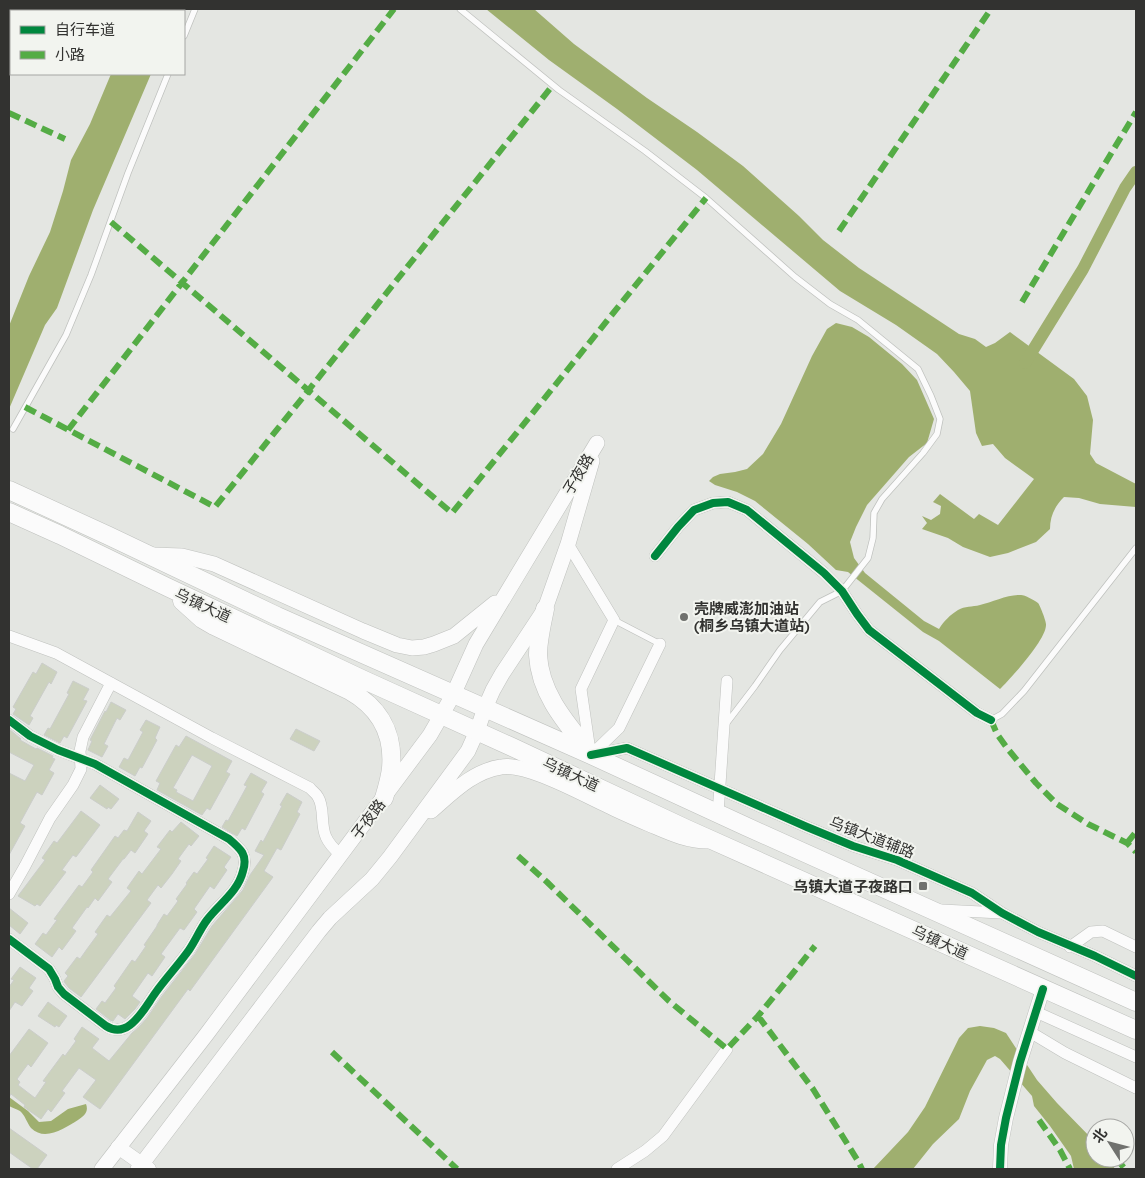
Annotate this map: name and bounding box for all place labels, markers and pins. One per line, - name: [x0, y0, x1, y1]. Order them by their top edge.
- place label: 壳牌威澎加油站 (桐乡乌镇大道站): [694, 599, 810, 635]
- marker: 壳牌威澎加油站 (桐乡乌镇大道站): [678, 611, 690, 623]
- place label: 乌镇大道子夜路口: [793, 877, 913, 896]
- marker: 乌镇大道子夜路口: [917, 880, 929, 892]

